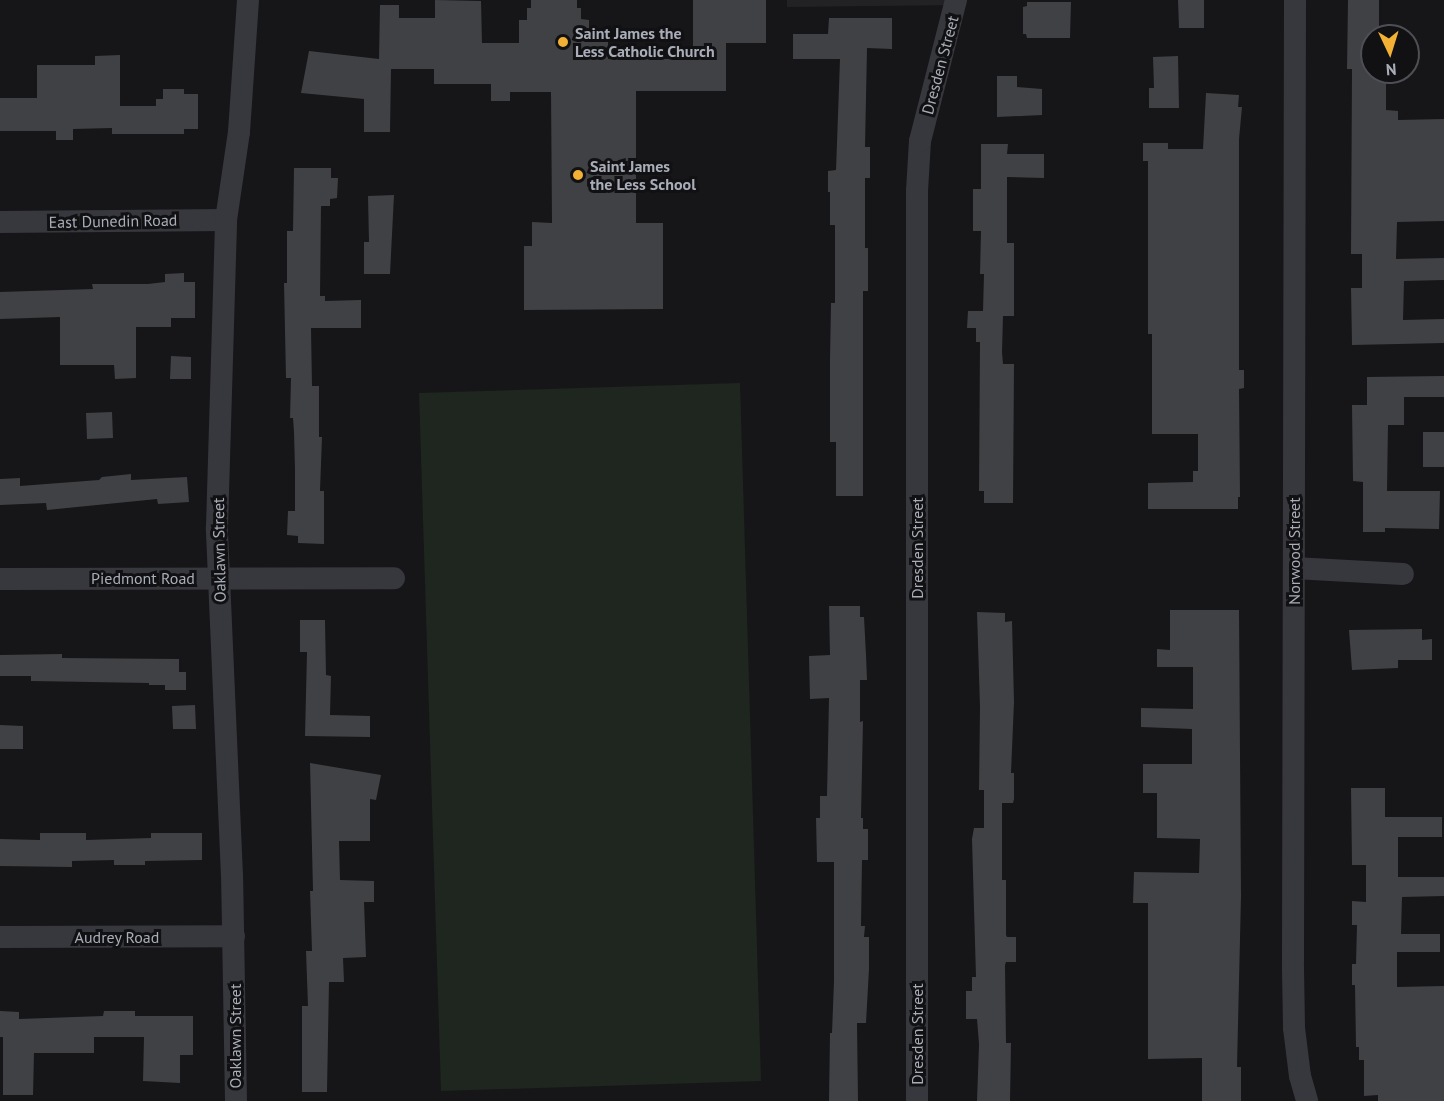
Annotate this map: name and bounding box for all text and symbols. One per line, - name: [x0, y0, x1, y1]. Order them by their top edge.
- street label: Dresden Street: [918, 14, 962, 116]
- place label: Saint James the Less Catholic Church: [575, 23, 715, 61]
- north arrow: [1360, 24, 1420, 84]
- marker: Saint James the Less Catholic Church: [556, 35, 570, 49]
- text: N: [1385, 60, 1397, 80]
- place label: Saint James the Less School: [590, 156, 696, 194]
- marker: Saint James the Less School: [571, 168, 585, 182]
- street label: East Dunedin Road: [48, 210, 178, 232]
- street label: Oaklawn Street: [208, 497, 230, 603]
- street label: Dresden Street: [907, 497, 927, 599]
- street label: Norwood Street: [1284, 497, 1304, 605]
- street label: Piedmont Road: [91, 568, 195, 588]
- street label: Audrey Road: [74, 927, 160, 947]
- street label: Dresden Street: [907, 983, 927, 1085]
- street label: Oaklawn Street: [225, 984, 245, 1088]

